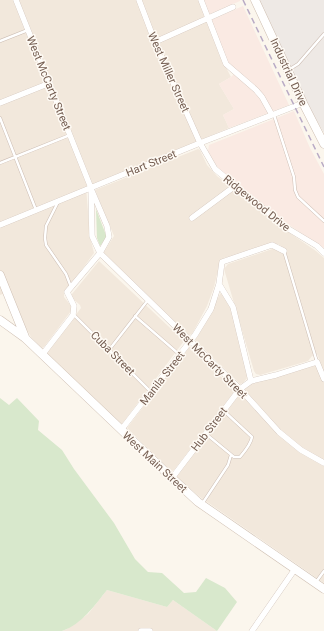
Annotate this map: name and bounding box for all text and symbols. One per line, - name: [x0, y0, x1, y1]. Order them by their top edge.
- street label: West Miller Street: [145, 30, 192, 115]
- street label: West McCarty Street: [24, 34, 74, 133]
- street label: Industrial Drive: [267, 36, 310, 108]
- street label: Hart Street: [124, 147, 179, 179]
- street label: Ridgewood Drive: [221, 172, 293, 234]
- street label: West McCarty Street: [170, 321, 250, 402]
- street label: Cuba Street: [88, 329, 138, 378]
- street label: Manila Street: [137, 348, 188, 408]
- street label: Hub Street: [189, 404, 230, 454]
- street label: West Main Street: [120, 429, 190, 496]

